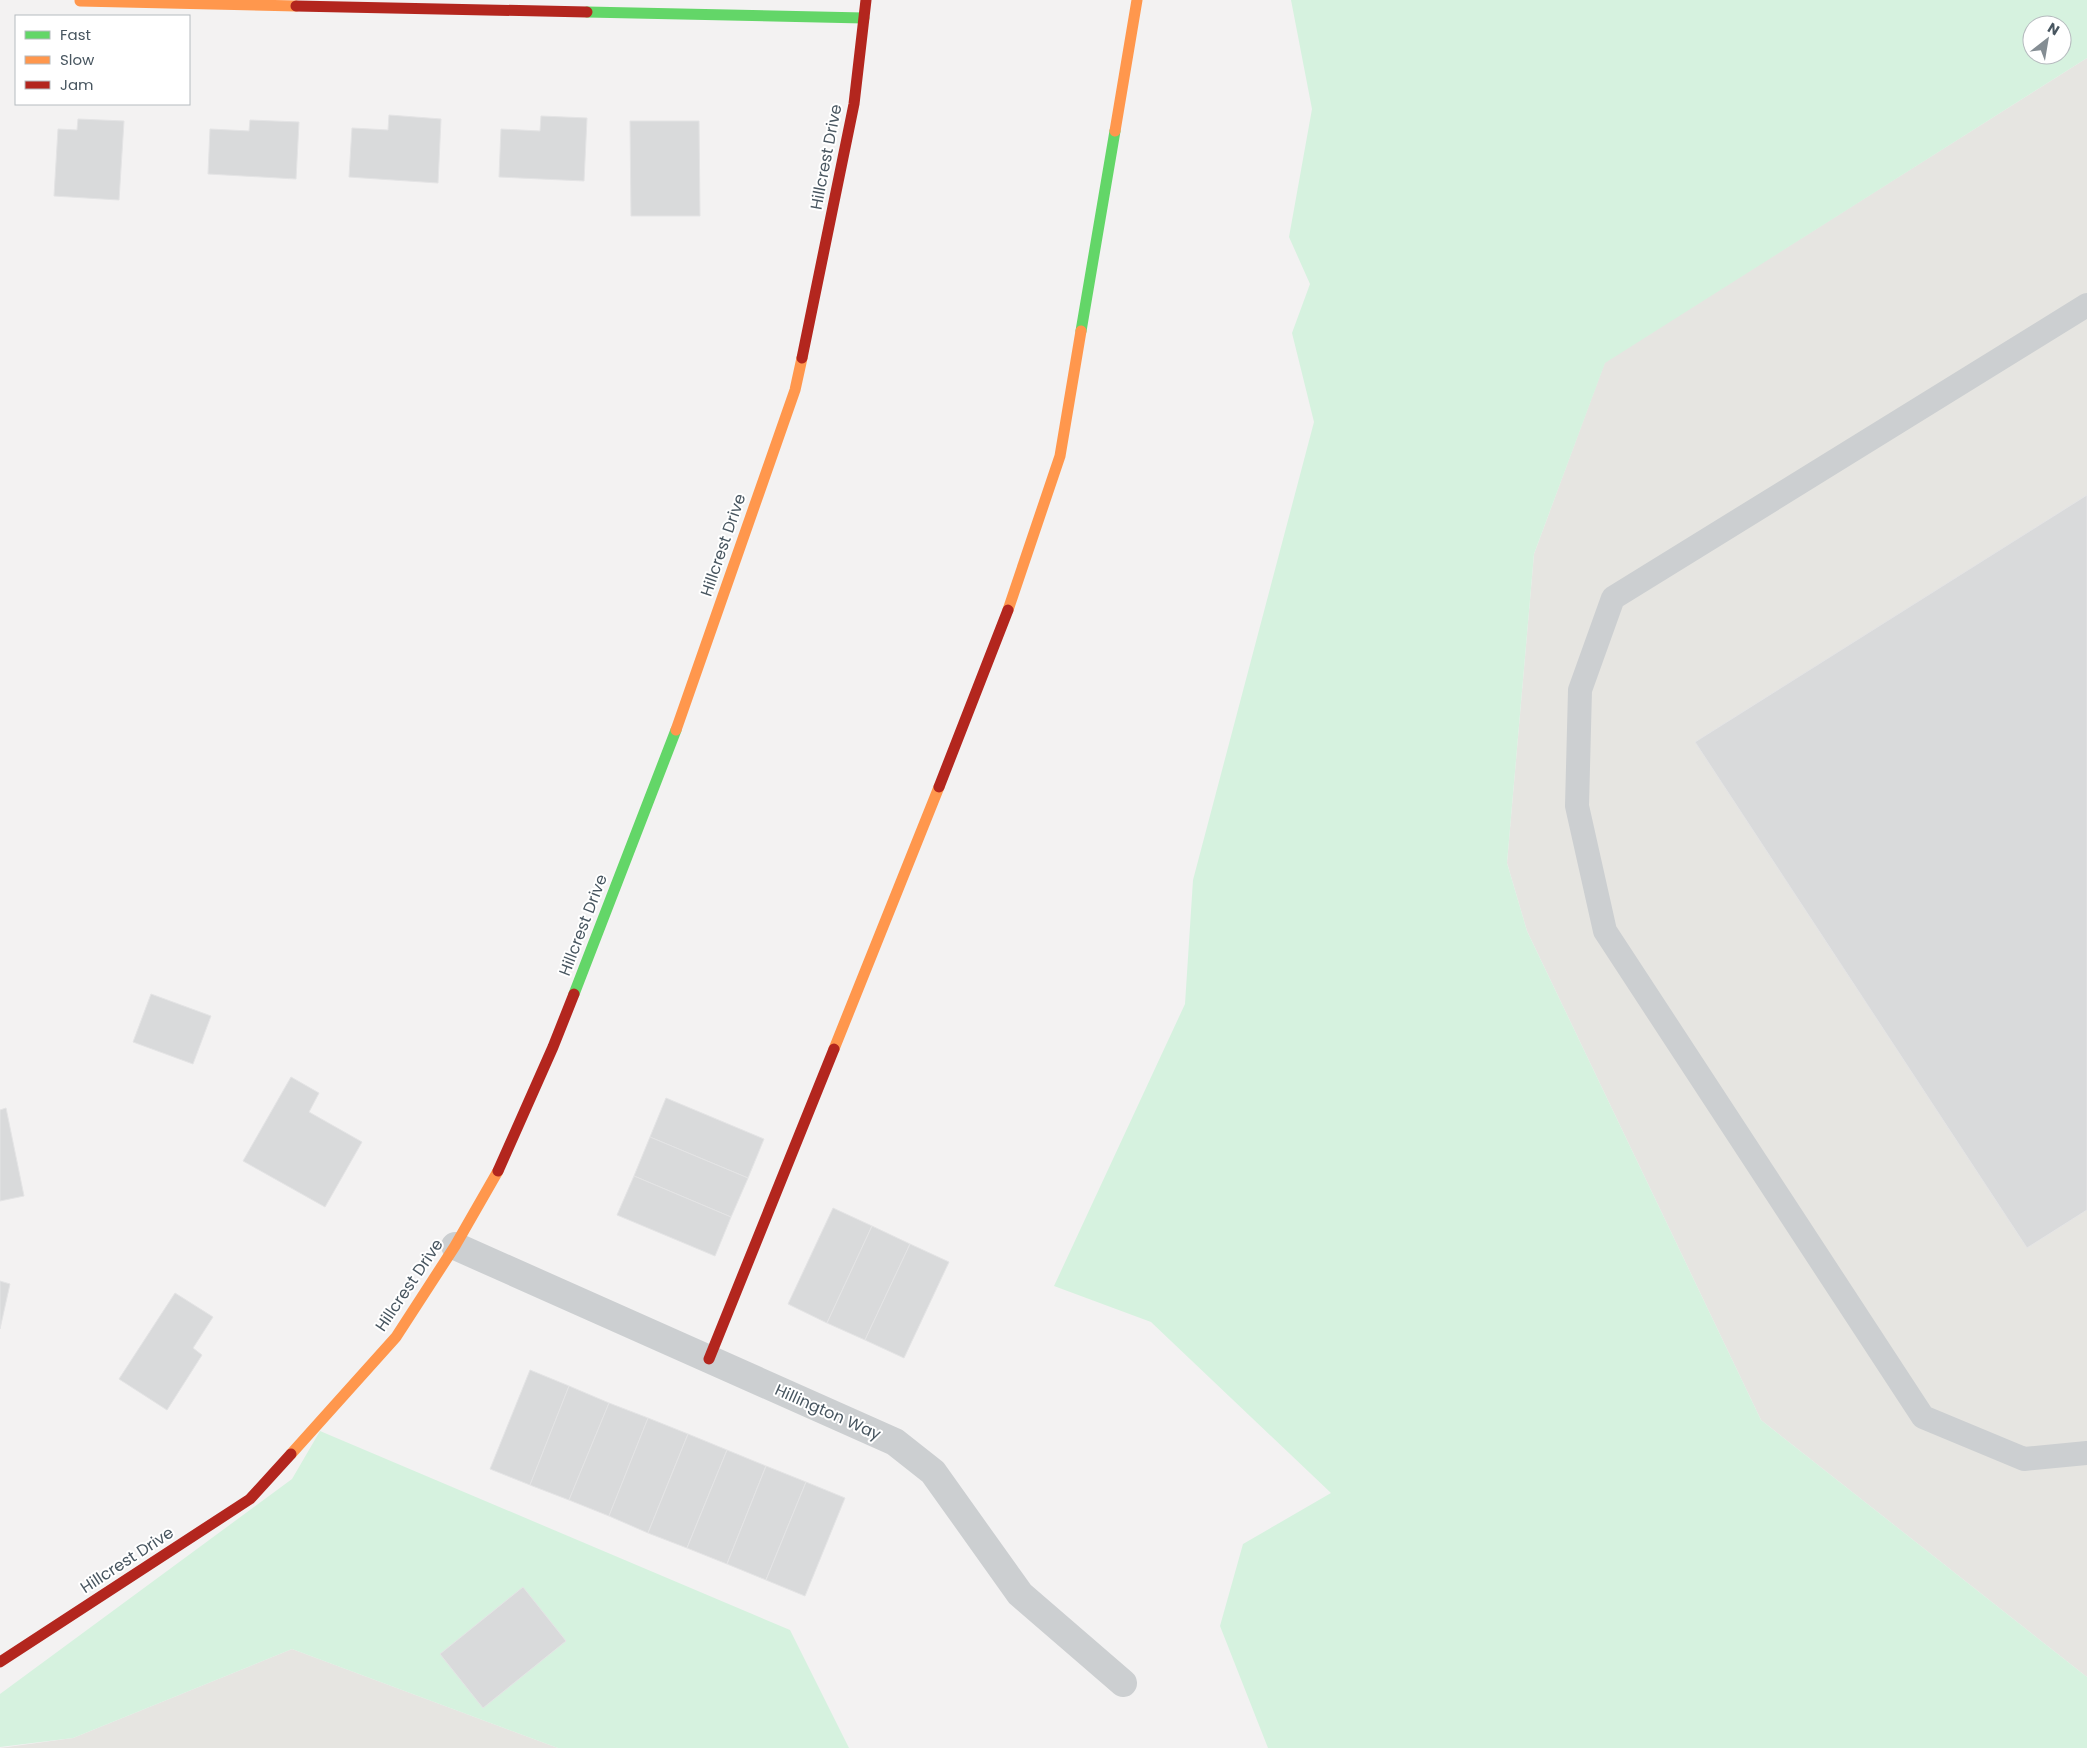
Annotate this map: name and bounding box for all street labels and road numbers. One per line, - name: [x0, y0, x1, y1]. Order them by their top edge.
- street label: Hillcrest Drive: [804, 102, 848, 212]
- street label: Hillcrest Drive: [695, 491, 751, 599]
- street label: Hillcrest Drive: [553, 871, 613, 979]
- street label: Hillcrest Drive: [370, 1234, 449, 1336]
- street label: Hillington Way: [771, 1378, 885, 1446]
- street label: Hillcrest Drive: [76, 1521, 178, 1599]

